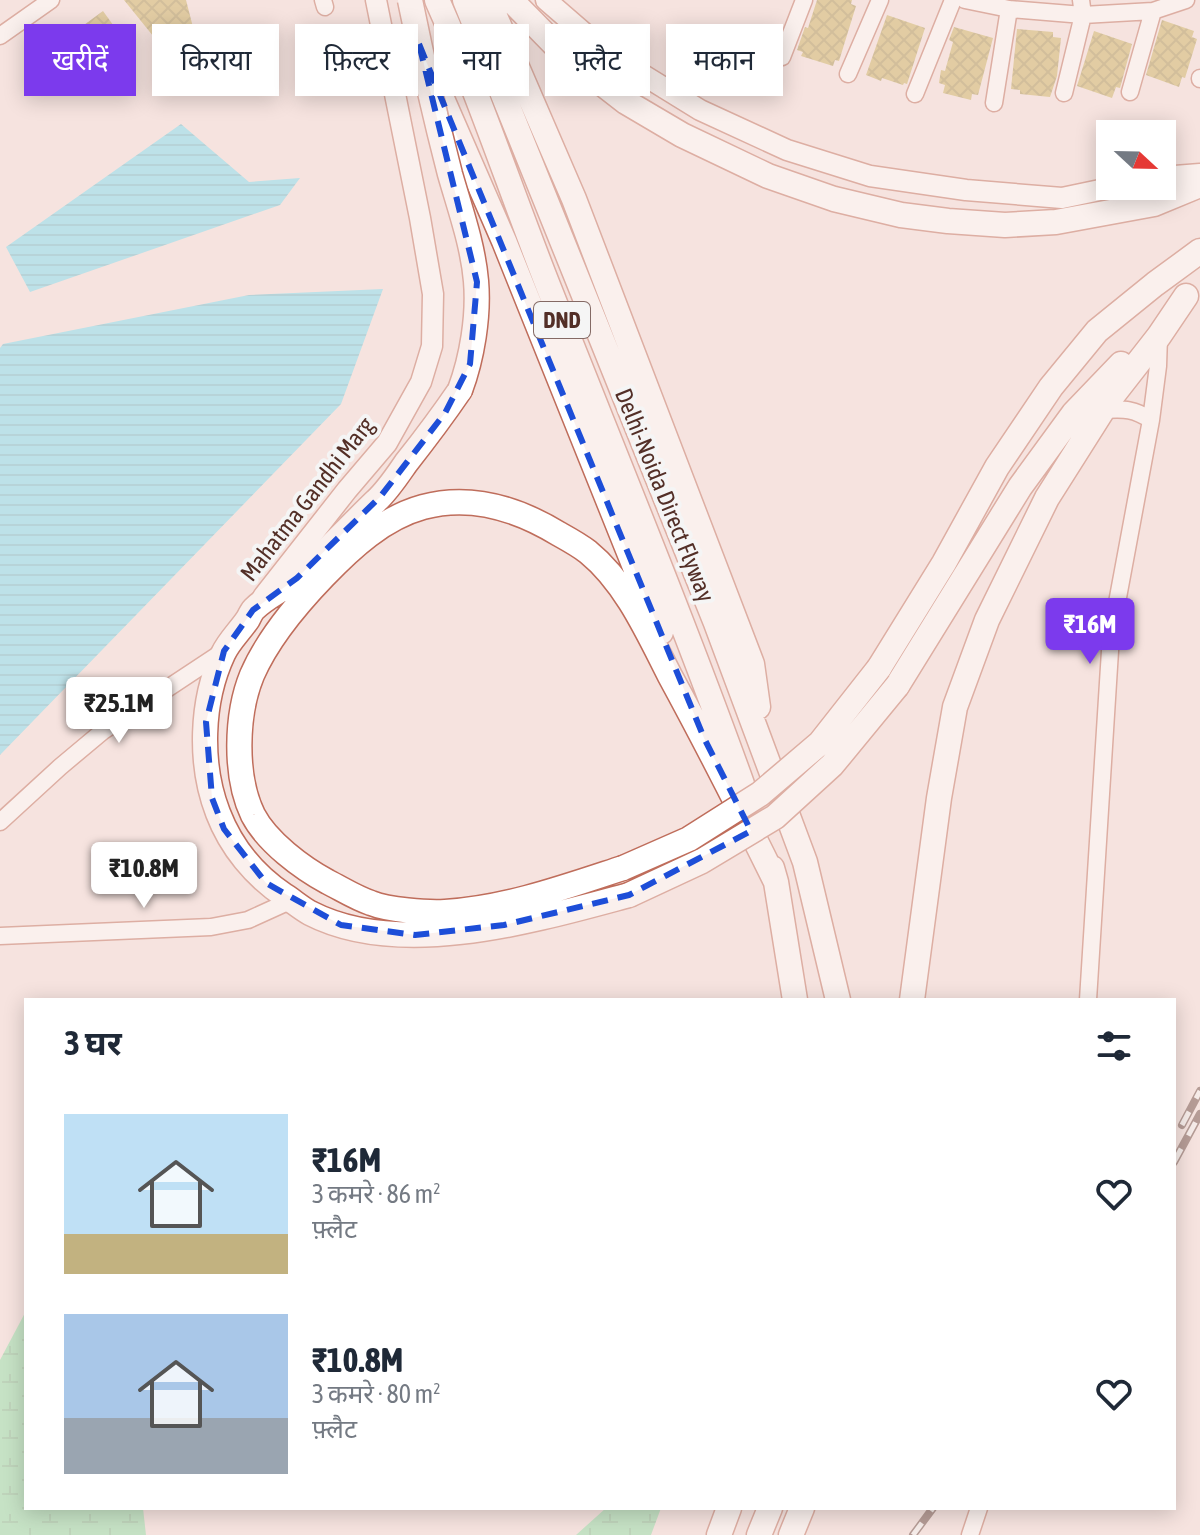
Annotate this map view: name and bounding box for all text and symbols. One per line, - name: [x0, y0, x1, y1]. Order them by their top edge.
- chip: खरीदें: [24, 24, 136, 96]
- chip: किराया: [152, 24, 279, 96]
- chip: फ़िल्टर: [295, 24, 418, 96]
- chip: नया: [434, 24, 529, 96]
- chip: फ़्लैट: [545, 24, 650, 96]
- chip: मकान: [666, 24, 783, 96]
- north arrow: [1096, 120, 1176, 200]
- map controls: [1096, 120, 1176, 200]
- road number: DND: [534, 302, 590, 338]
- street label: Delhi-Noida Direct Flyway: [610, 385, 720, 606]
- street label: Mahatma Gandhi Marg: [235, 411, 380, 586]
- pin: ₹16M: [1043, 598, 1137, 666]
- text: ₹16M: [1063, 609, 1117, 639]
- pin: ₹25.1M: [54, 677, 184, 745]
- text: ₹25.1M: [84, 688, 154, 718]
- pin: ₹10.8M: [79, 842, 209, 910]
- text: ₹10.8M: [109, 853, 179, 883]
- text: 3 घर: [64, 1023, 122, 1062]
- icon: filters: [1092, 1024, 1136, 1068]
- text: ₹16M: [312, 1140, 381, 1179]
- icon: home: [128, 1146, 224, 1242]
- icon: heart: [1092, 1172, 1136, 1216]
- text: 3 कमरे · 86 m²: [312, 1179, 441, 1209]
- text: फ़्लैट: [312, 1214, 357, 1244]
- text: ₹10.8M: [312, 1340, 403, 1379]
- icon: home: [128, 1346, 224, 1442]
- icon: heart: [1092, 1372, 1136, 1416]
- text: 3 कमरे · 80 m²: [312, 1379, 441, 1409]
- text: फ़्लैट: [312, 1414, 357, 1444]

